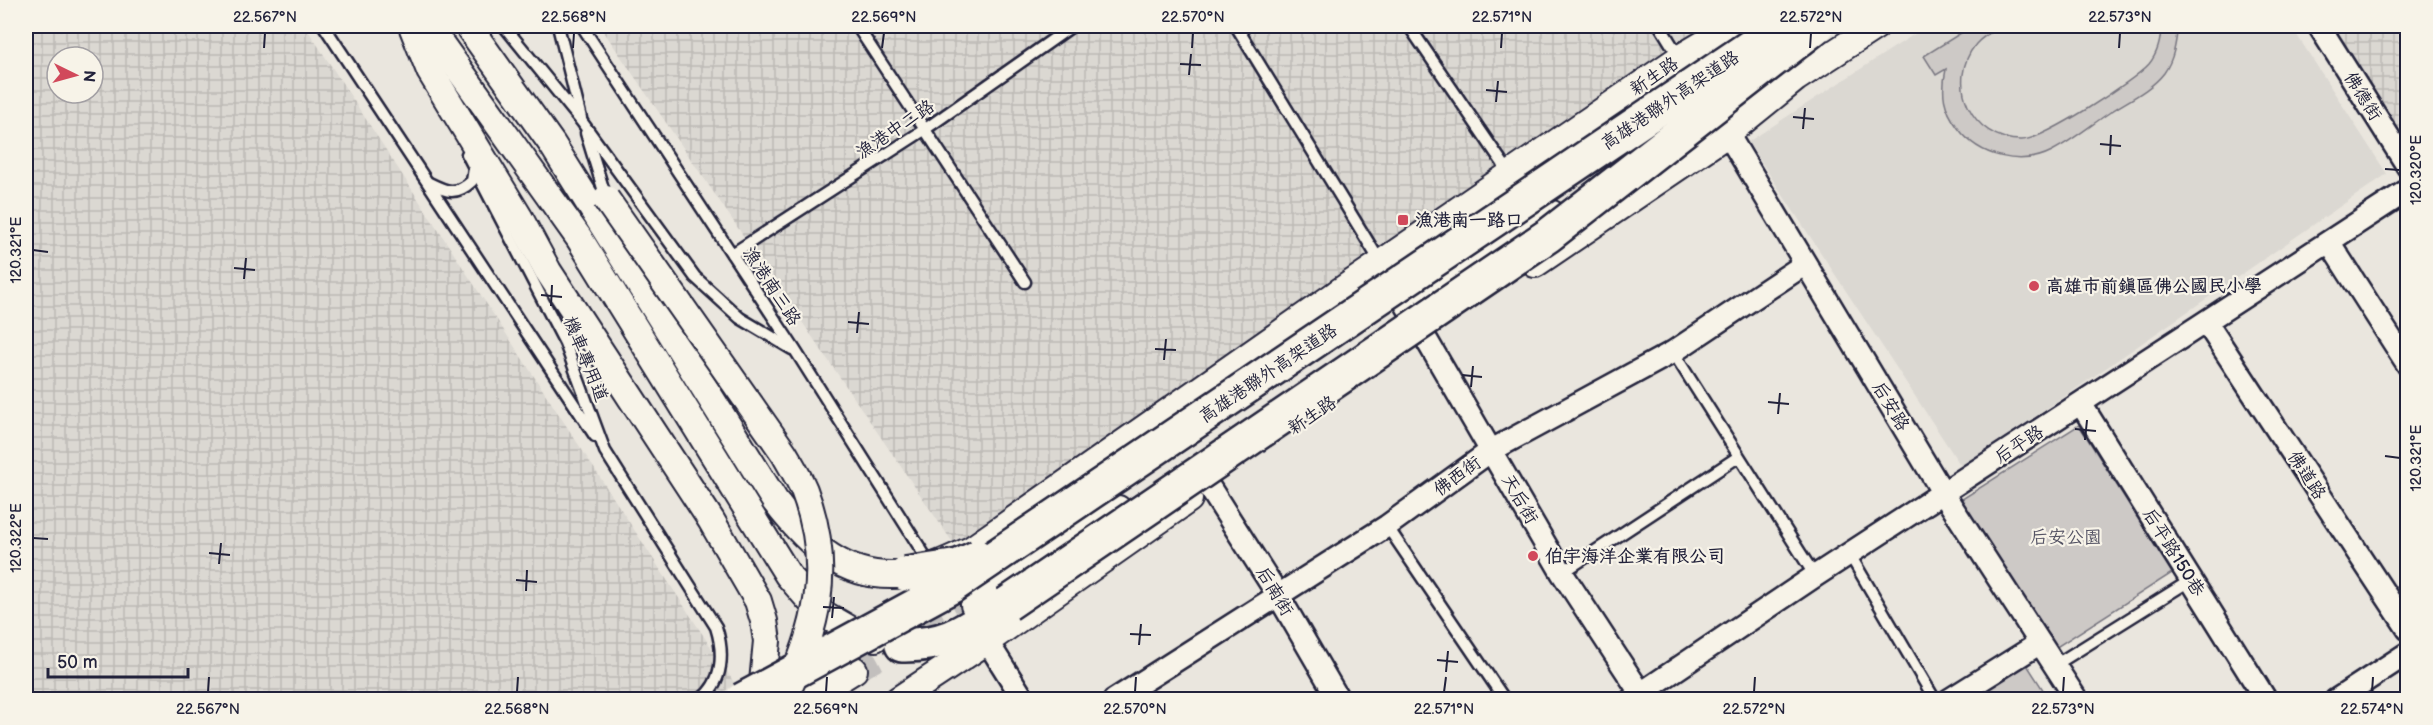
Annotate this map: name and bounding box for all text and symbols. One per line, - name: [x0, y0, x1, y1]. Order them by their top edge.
- text: 22.567°N: [233, 8, 297, 27]
- text: 22.568°N: [541, 8, 607, 27]
- text: 22.569°N: [851, 8, 917, 27]
- text: 22.570°N: [1161, 8, 1225, 27]
- text: 22.571°N: [1472, 8, 1532, 27]
- text: 22.572°N: [1779, 8, 1843, 27]
- text: 22.573°N: [2088, 8, 2152, 27]
- north arrow: [45, 45, 105, 105]
- street label: 高雄港聯外高架道路: [1597, 46, 1743, 154]
- street label: 新生路: [1626, 53, 1683, 100]
- street label: 佛德街: [2339, 68, 2386, 125]
- text: N: [78, 69, 98, 83]
- street label: 漁港中二路: [852, 96, 938, 163]
- text: 120.320°E: [2407, 135, 2426, 205]
- place label: 漁港南一路口: [1415, 210, 1523, 231]
- marker: 漁港南一路口: [1396, 213, 1410, 227]
- text: 120.321°E: [7, 216, 26, 283]
- street label: 漁港南三路: [738, 243, 805, 330]
- place label: 高雄市前鎮區佛公國民小學: [2046, 276, 2262, 297]
- marker: 高雄市前鎮區佛公國民小學: [2027, 279, 2041, 293]
- street label: 機車專用道: [559, 314, 612, 405]
- street label: 高雄港聯外高架道路: [1195, 319, 1341, 427]
- street label: 后安路: [1868, 378, 1913, 435]
- street label: 新生路: [1284, 392, 1341, 439]
- street label: 后平路: [1991, 421, 2048, 468]
- text: 120.321°E: [2407, 424, 2426, 491]
- street label: 佛道路: [2283, 447, 2330, 504]
- street label: 佛西街: [1429, 452, 1485, 501]
- street label: 天后街: [1497, 471, 1542, 528]
- text: 120.322°E: [7, 503, 26, 573]
- street label: 后平路150巷: [2138, 504, 2209, 600]
- park label: 后安公園: [2030, 527, 2102, 548]
- place label: 伯宇海洋企業有限公司: [1545, 546, 1725, 567]
- marker: 伯宇海洋企業有限公司: [1526, 549, 1540, 563]
- street label: 后南街: [1252, 563, 1297, 620]
- scale bar: [48, 641, 188, 679]
- text: 50 m: [57, 652, 98, 673]
- text: 22.567°N: [176, 700, 240, 719]
- text: 22.568°N: [484, 700, 550, 719]
- text: 22.569°N: [793, 700, 859, 719]
- text: 22.570°N: [1103, 700, 1167, 719]
- text: 22.571°N: [1414, 700, 1474, 719]
- text: 22.572°N: [1722, 700, 1786, 719]
- text: 22.573°N: [2031, 700, 2095, 719]
- text: 22.574°N: [2340, 700, 2404, 719]

